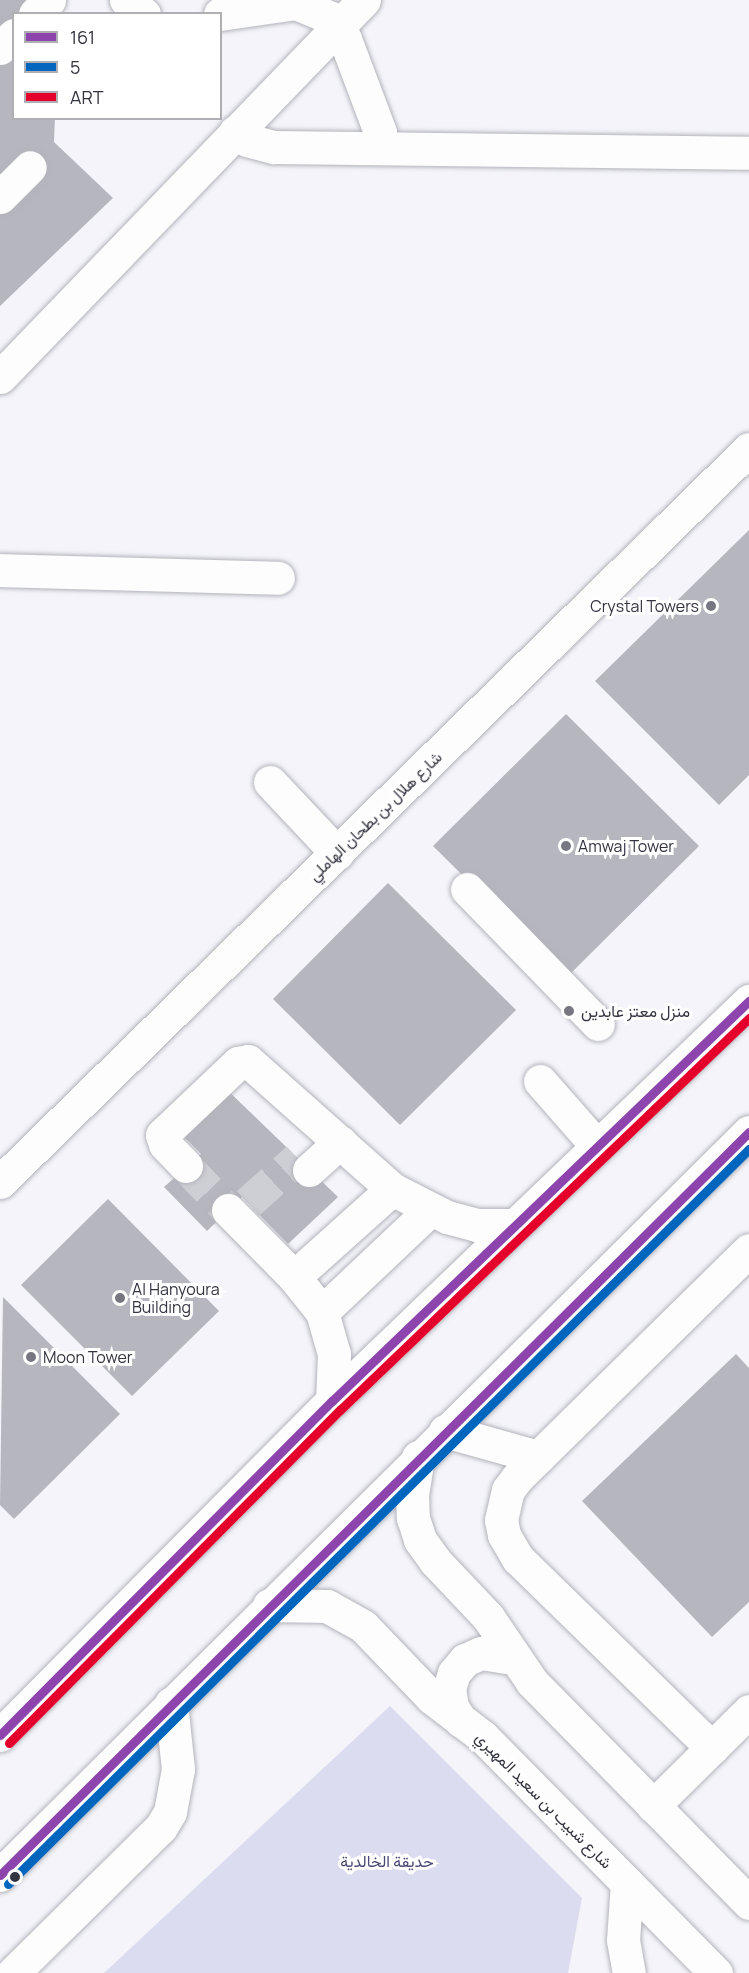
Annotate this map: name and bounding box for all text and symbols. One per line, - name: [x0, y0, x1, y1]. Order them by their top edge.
- legend: [12, 12, 222, 120]
- text: 161: [70, 25, 95, 49]
- text: 5: [70, 55, 80, 79]
- text: ART: [70, 85, 104, 109]
- place label: Crystal Towers: [590, 596, 699, 616]
- marker: Crystal Towers: [704, 599, 718, 613]
- street label: شارع هلال بن بطحان الهاملي: [304, 747, 446, 885]
- place label: Amwaj Tower: [578, 836, 674, 856]
- marker: Amwaj Tower: [559, 839, 573, 853]
- place label: منزل معتز عابدين: [581, 1001, 690, 1021]
- marker: منزل معتز عابدين: [562, 1004, 576, 1018]
- place label: Al Hanyoura Building: [132, 1279, 220, 1317]
- marker: Al Hanyoura Building: [113, 1291, 127, 1305]
- place label: Moon Tower: [43, 1347, 133, 1367]
- marker: Moon Tower: [24, 1350, 38, 1364]
- street label: شارع شبيب بن سعيد المهيري: [472, 1728, 616, 1872]
- park label: حديقة الخالدية: [340, 1851, 434, 1871]
- unlabelled marker: [9, 1871, 21, 1883]

